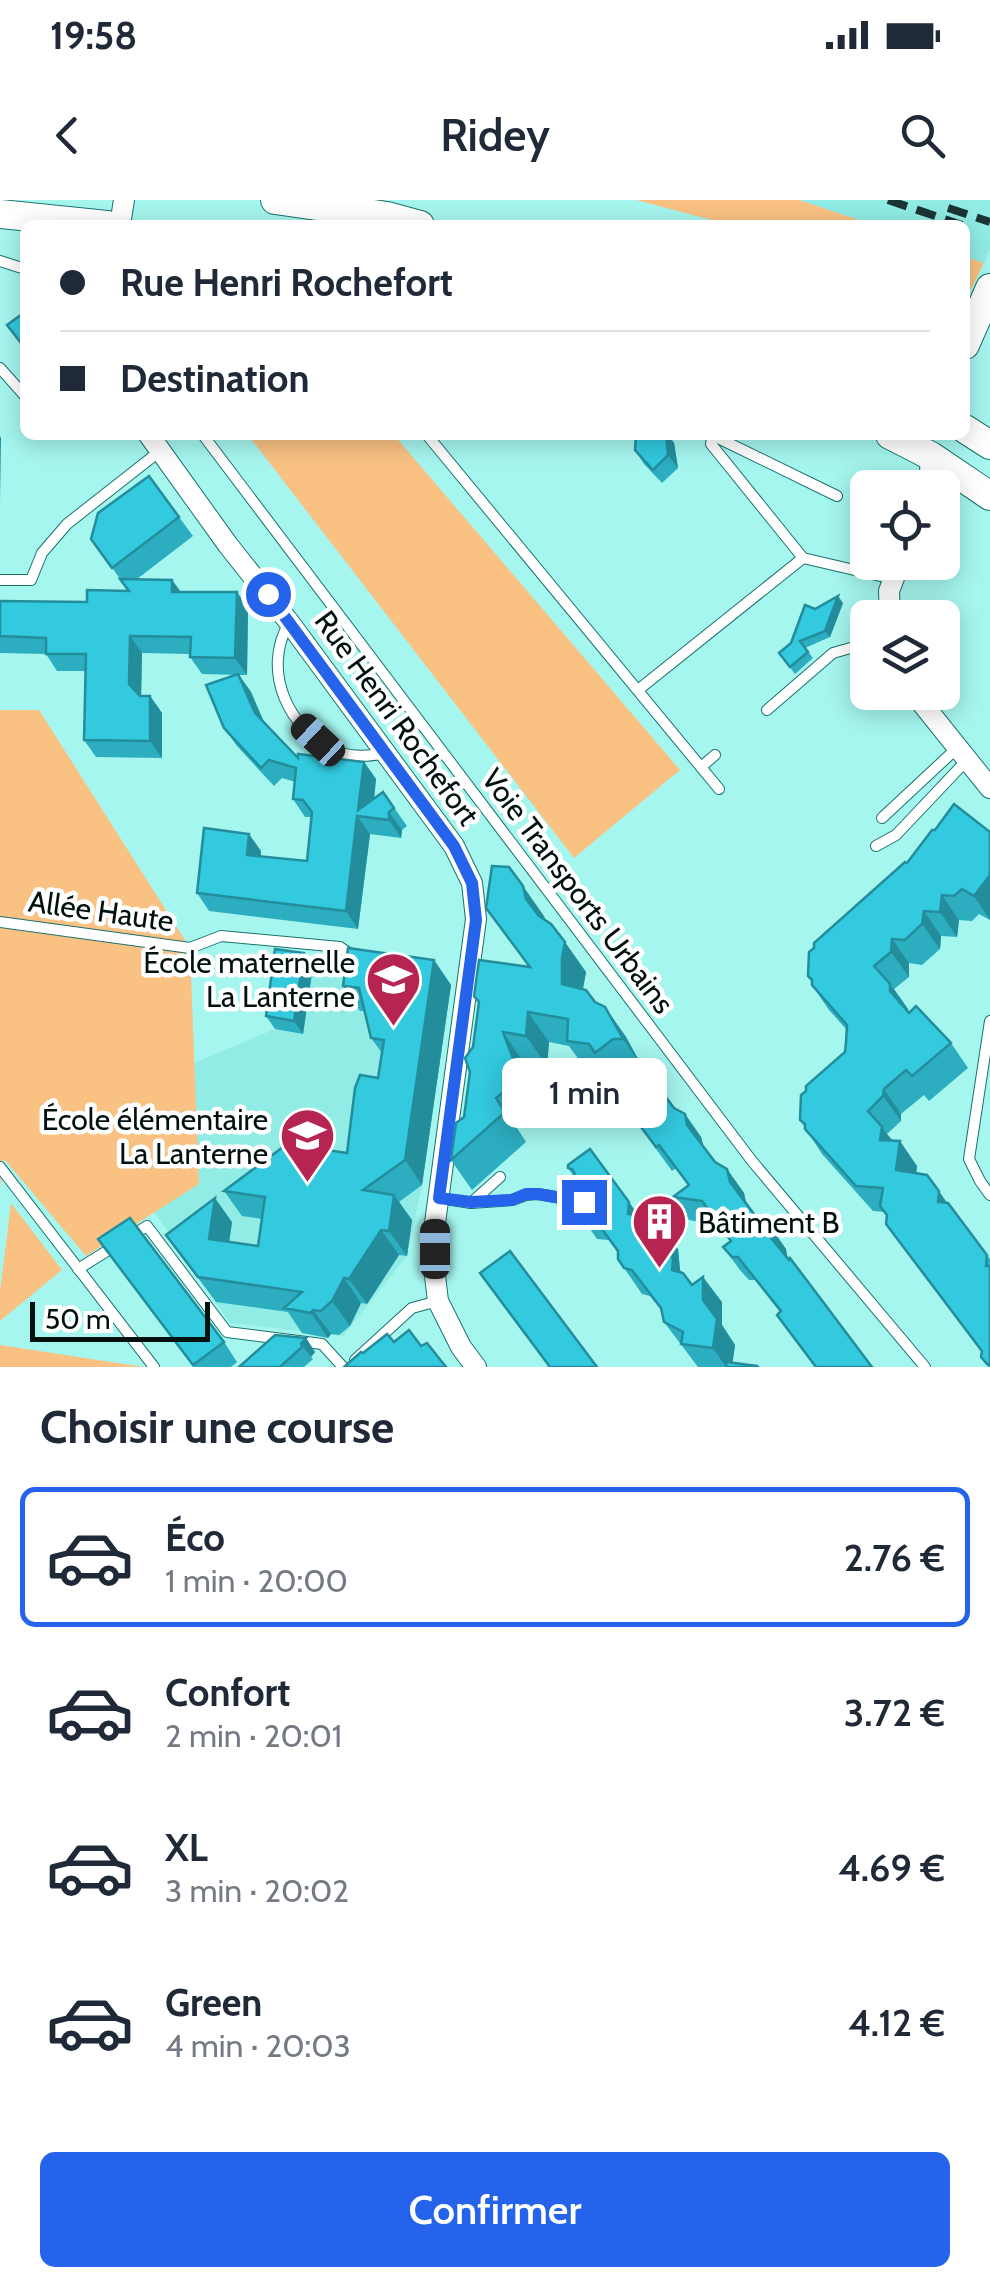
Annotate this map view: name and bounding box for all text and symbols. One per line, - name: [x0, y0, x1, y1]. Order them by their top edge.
- text: 19:58: [50, 12, 137, 59]
- icon: back: [40, 108, 95, 163]
- text: Ridey: [440, 108, 550, 162]
- icon: search: [895, 108, 950, 163]
- text: Rue Henri Rochefort: [120, 259, 453, 306]
- text: Destination: [120, 355, 309, 402]
- map controls: [850, 470, 960, 710]
- button: locate: [850, 470, 960, 580]
- route start: [246, 572, 291, 617]
- button: layers: [850, 600, 960, 710]
- street label: Rue Henri Rochefort: [307, 604, 487, 832]
- car: [286, 709, 350, 771]
- street label: Voie Transports Urbains: [474, 761, 682, 1021]
- street label: Allée Haute: [26, 883, 176, 939]
- place label: École maternelle La Lanterne: [143, 944, 355, 1015]
- school or university icon: École maternelle La Lanterne: [364, 949, 424, 1028]
- callout: 1 min: [502, 1057, 666, 1127]
- text: 1 min: [549, 1073, 620, 1112]
- place label: École élémentaire La Lanterne: [42, 1101, 268, 1172]
- school or university icon: École élémentaire La Lanterne: [277, 1106, 337, 1185]
- route end: [562, 1180, 607, 1225]
- building icon: Bâtiment B: [629, 1192, 689, 1271]
- place label: Bâtiment B: [698, 1204, 840, 1241]
- car: [420, 1219, 450, 1279]
- scale bar: [30, 1297, 210, 1342]
- text: 50 m: [45, 1302, 111, 1336]
- text: Choisir une course: [40, 1400, 394, 1454]
- icon: car: [45, 1512, 135, 1602]
- text: Éco: [165, 1514, 225, 1561]
- text: 2.76 €: [844, 1534, 945, 1581]
- text: 1 min · 20:00: [165, 1561, 348, 1600]
- icon: car: [45, 1667, 135, 1757]
- text: Confort: [165, 1669, 290, 1716]
- text: 3.72 €: [844, 1689, 945, 1736]
- text: 2 min · 20:01: [165, 1716, 342, 1755]
- icon: car: [45, 1822, 135, 1912]
- text: XL: [165, 1824, 208, 1871]
- text: 4.69 €: [838, 1844, 945, 1891]
- text: 3 min · 20:02: [165, 1871, 349, 1910]
- icon: car: [45, 1977, 135, 2067]
- text: Green: [165, 1979, 262, 2026]
- text: 4.12 €: [848, 1999, 945, 2046]
- text: 4 min · 20:03: [165, 2026, 351, 2065]
- button: Confirmer: [40, 2152, 950, 2267]

